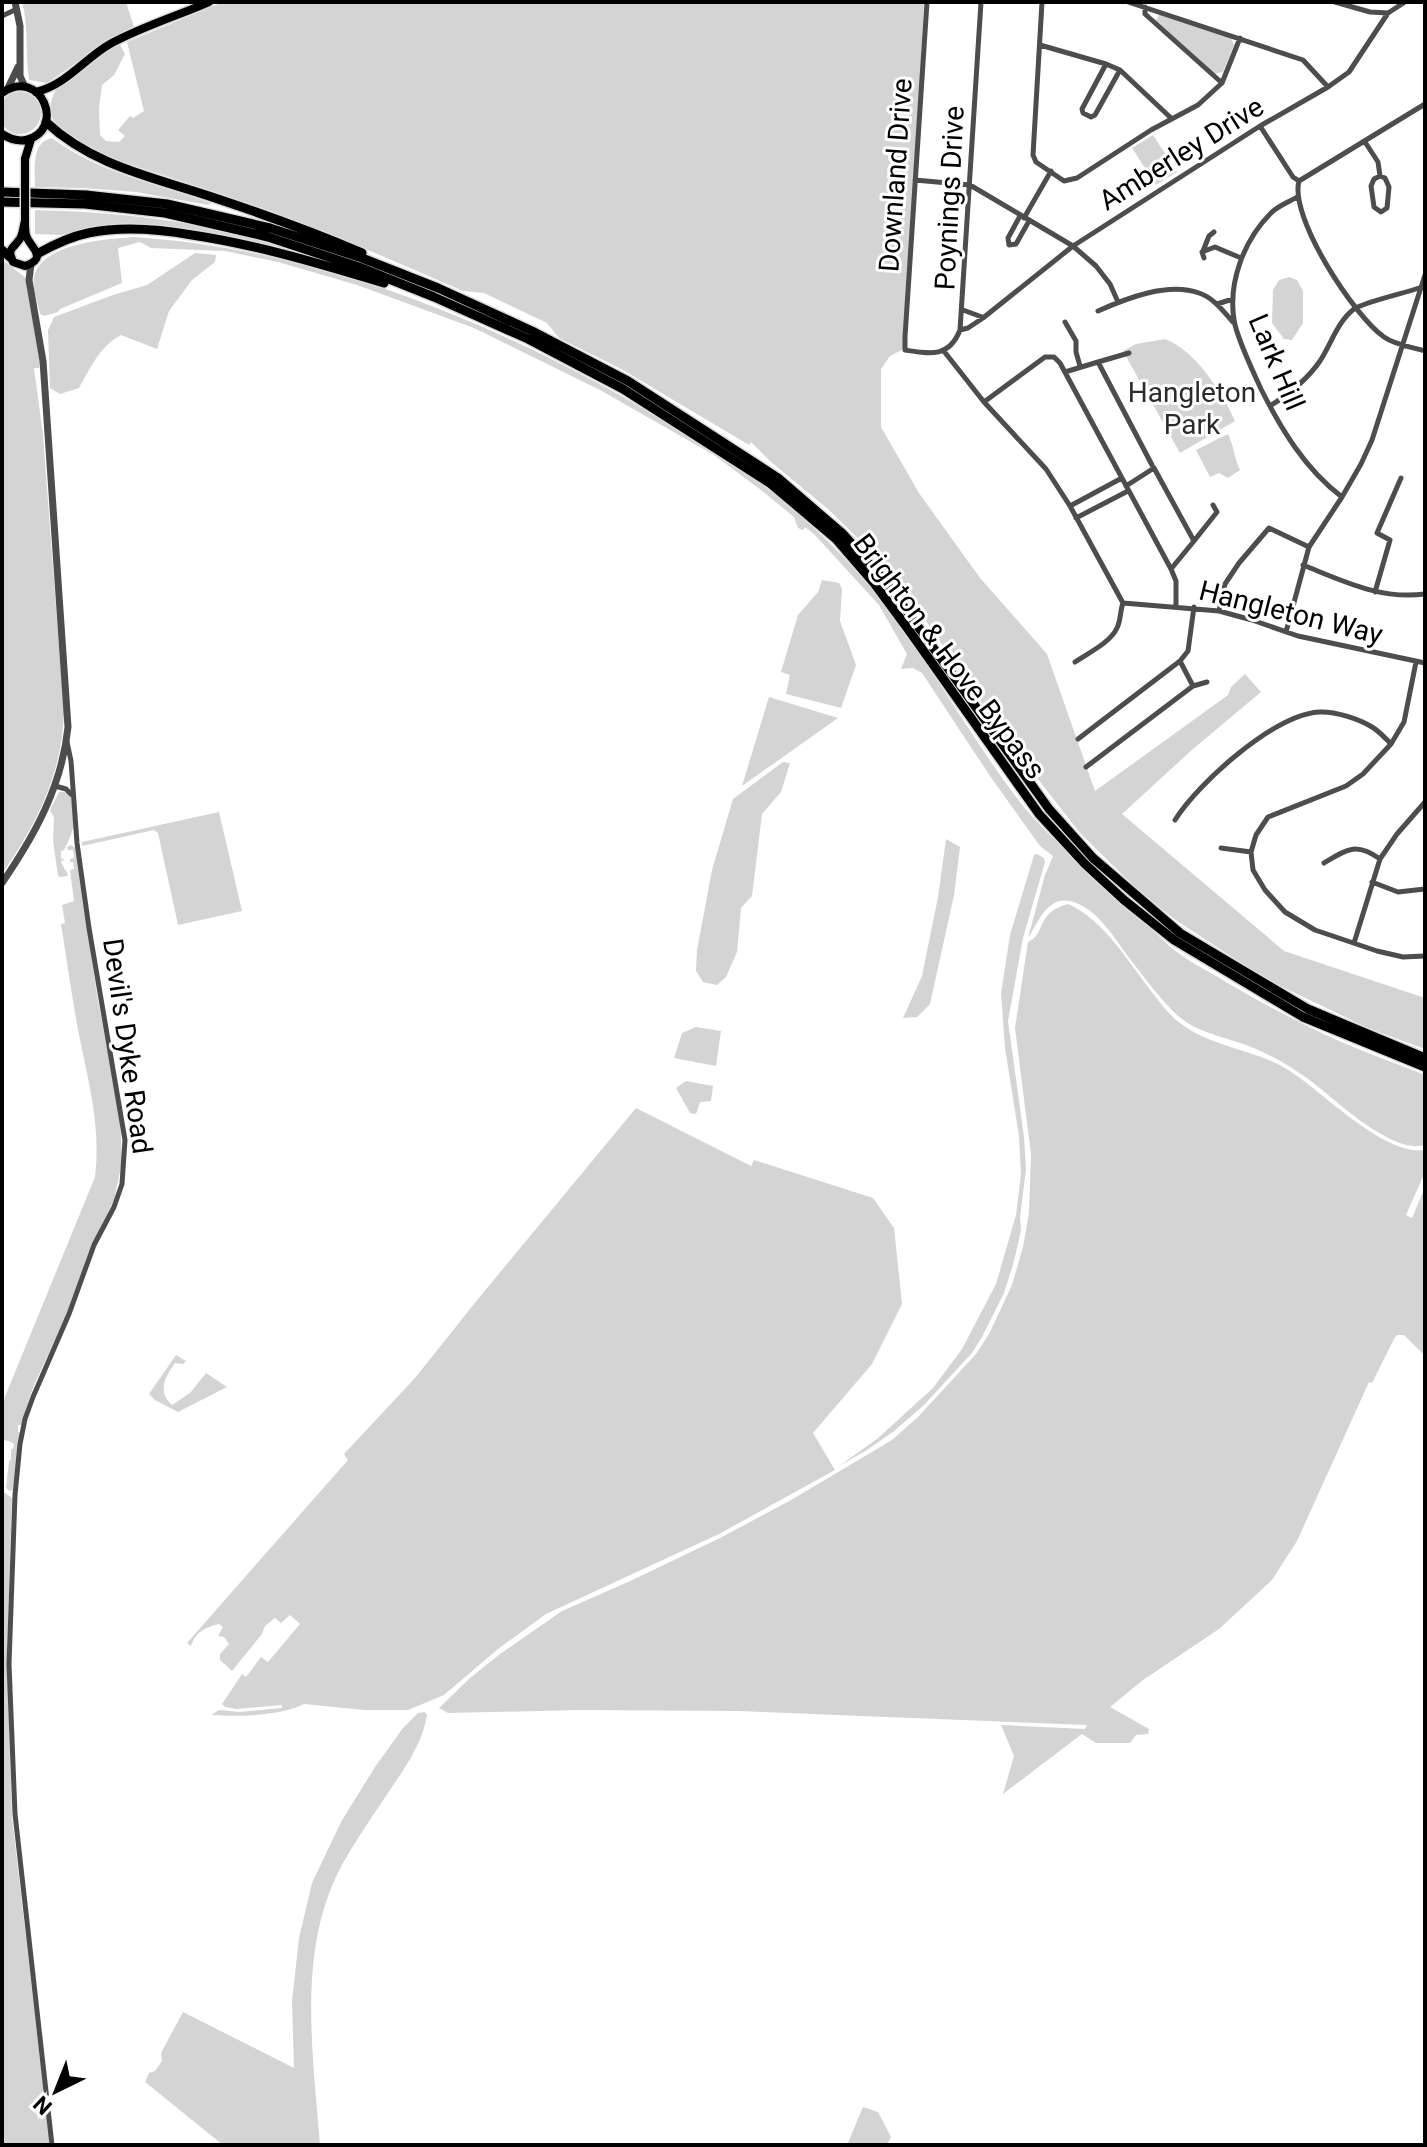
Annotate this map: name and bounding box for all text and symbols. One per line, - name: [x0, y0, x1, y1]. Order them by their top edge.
- street label: Downland Drive: [872, 77, 919, 273]
- street label: Amberley Drive: [1093, 90, 1269, 217]
- street label: Poynings Drive: [928, 105, 971, 291]
- street label: Lark Hill: [1242, 309, 1312, 415]
- park label: Hangleton Park: [1128, 376, 1256, 441]
- street label: Brighton & Hove Bypass: [847, 527, 1052, 785]
- street label: Hangleton Way: [1196, 574, 1386, 651]
- street label: Devil's Dyke Road: [96, 936, 159, 1156]
- north arrow: [16, 2051, 96, 2131]
- text: N: [28, 2091, 57, 2120]

